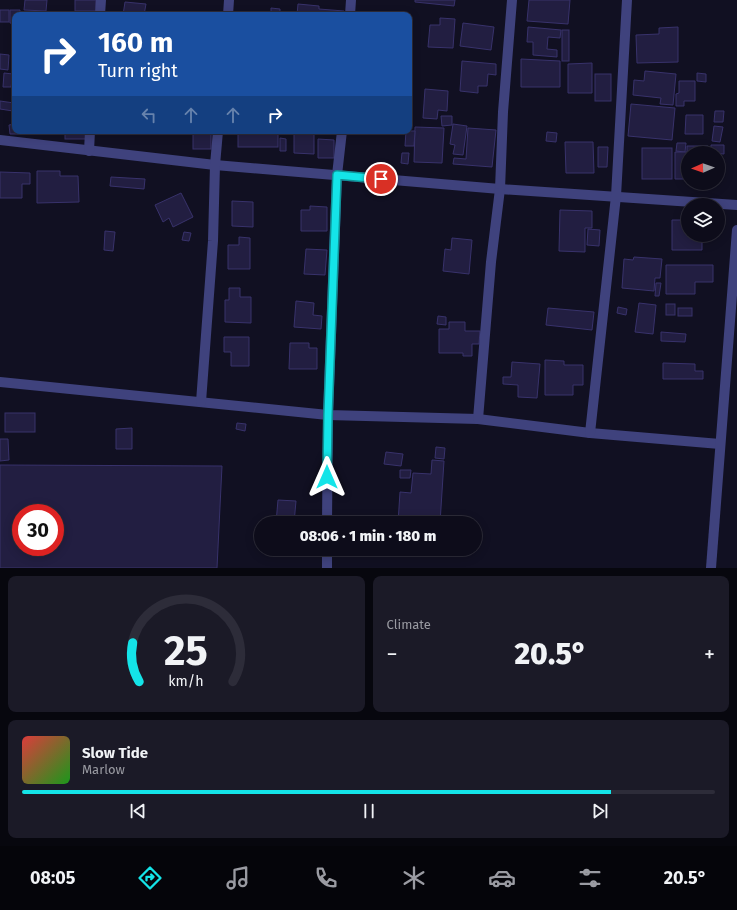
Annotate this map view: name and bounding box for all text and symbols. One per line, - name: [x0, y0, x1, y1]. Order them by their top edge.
- text: 160 m: [98, 26, 173, 59]
- icon: right: [32, 28, 84, 80]
- text: Turn right: [98, 60, 178, 82]
- icon: left: [138, 104, 160, 126]
- icon: ahead: [180, 104, 202, 126]
- icon: ahead: [222, 104, 244, 126]
- icon: right: [264, 104, 286, 126]
- north arrow: [681, 146, 725, 190]
- map controls: [681, 146, 725, 242]
- pin: [364, 162, 398, 196]
- icon: arrive: [370, 168, 392, 190]
- button: layers: [681, 198, 725, 242]
- position arrow: [306, 456, 348, 498]
- speed limit sign: 30: [12, 504, 64, 556]
- text: 08:06 · 1 min · 180 m: [300, 527, 436, 545]
- text: Climate: [387, 617, 431, 632]
- text: 25: [164, 626, 208, 676]
- text: 20.5°: [514, 636, 587, 672]
- text: −: [387, 641, 398, 668]
- text: +: [704, 641, 715, 668]
- text: km/h: [169, 673, 204, 690]
- text: Slow Tide: [82, 744, 148, 762]
- text: Marlow: [82, 762, 125, 777]
- icon: previous: [127, 800, 149, 822]
- icon: pause: [358, 800, 380, 822]
- icon: next: [589, 800, 611, 822]
- icon: directions: [136, 864, 164, 892]
- icon: music: [224, 864, 252, 892]
- icon: phone: [312, 864, 340, 892]
- icon: climate: [400, 864, 428, 892]
- icon: car: [488, 864, 516, 892]
- icon: filters: [576, 864, 604, 892]
- text: 08:05: [30, 867, 76, 889]
- text: 20.5°: [664, 867, 707, 889]

